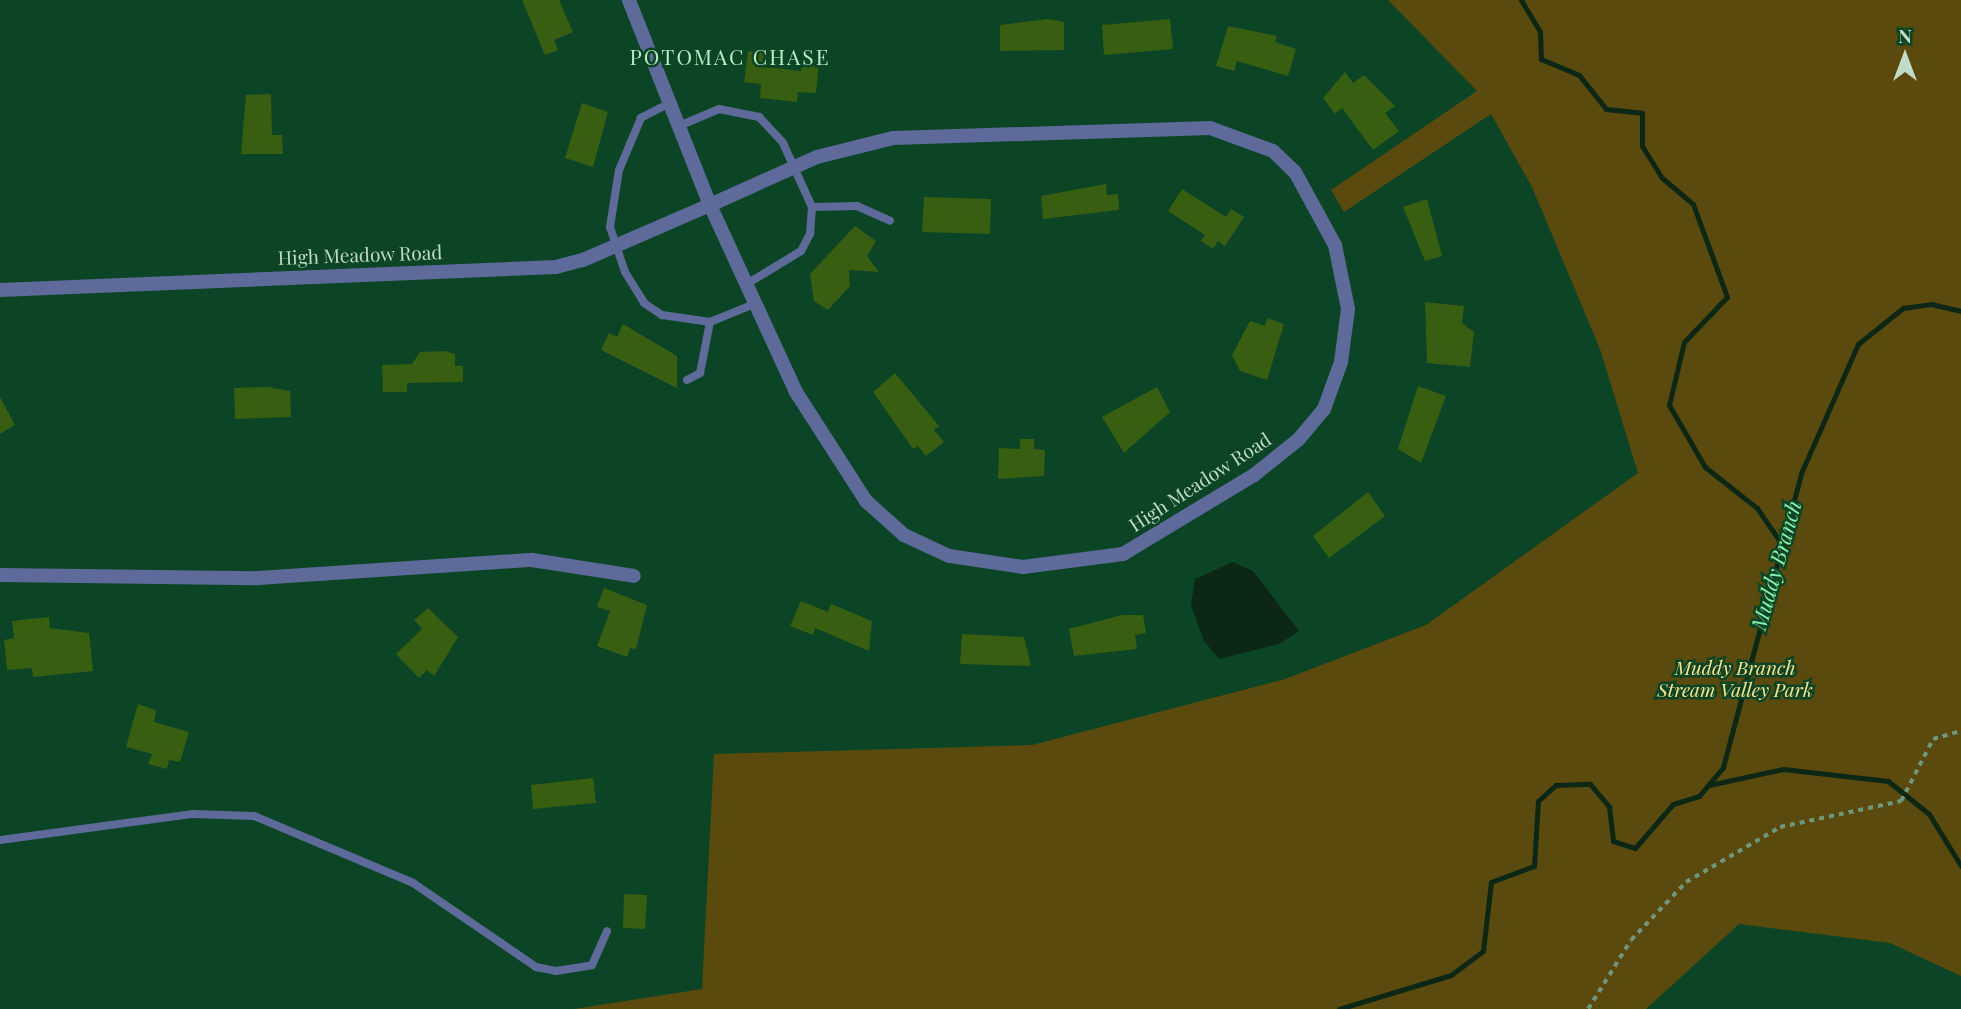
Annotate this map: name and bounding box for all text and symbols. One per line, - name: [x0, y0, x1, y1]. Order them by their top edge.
- north arrow: [1870, 21, 1940, 91]
- text: N: [1898, 22, 1912, 48]
- district label: POTOMAC CHASE: [631, 43, 829, 69]
- street label: High Meadow Road: [277, 241, 443, 269]
- street label: High Meadow Road: [1125, 427, 1275, 537]
- water label: Muddy Branch: [1744, 497, 1806, 633]
- park label: Muddy Branch Stream Valley Park: [1657, 657, 1813, 701]

